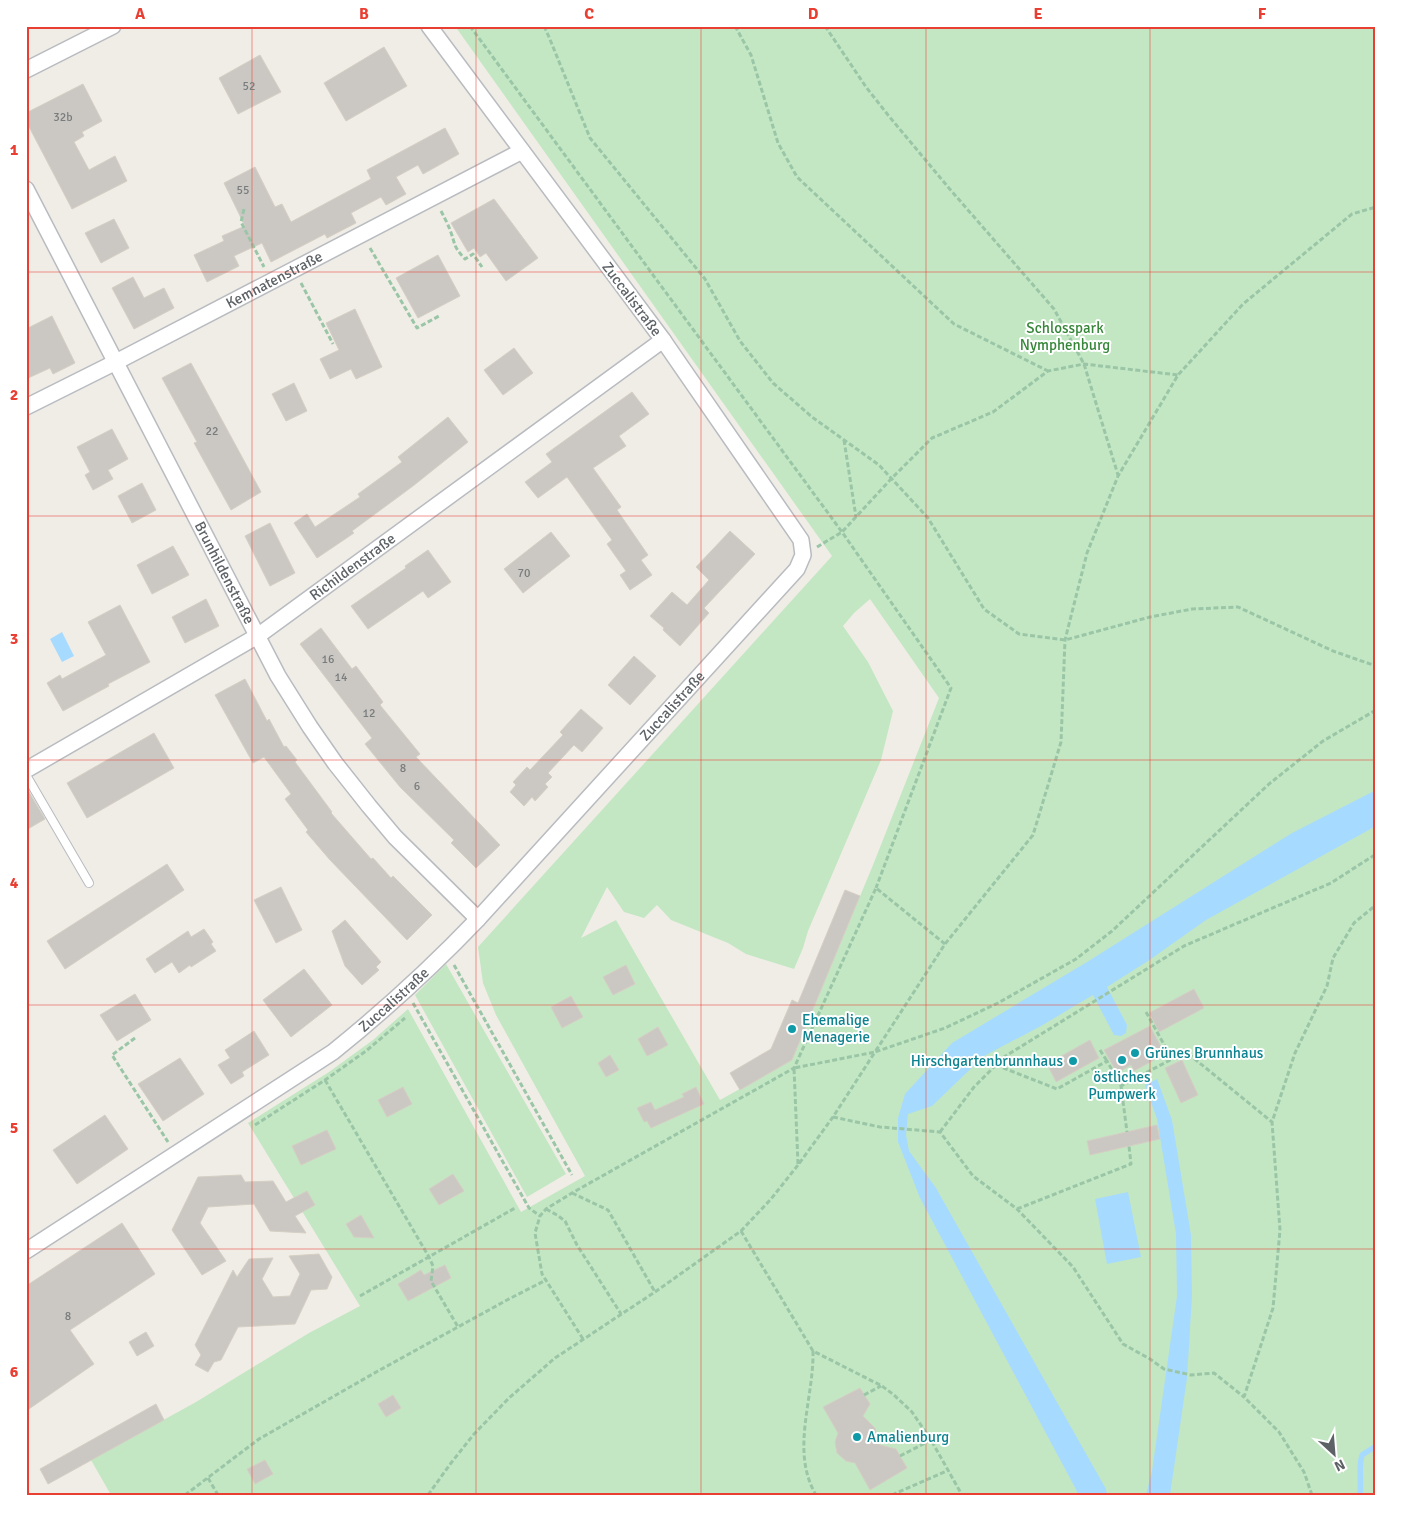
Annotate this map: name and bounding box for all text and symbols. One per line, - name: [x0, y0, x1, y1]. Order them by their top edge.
- text: A: [135, 4, 146, 24]
- text: B: [359, 4, 369, 24]
- text: C: [584, 4, 594, 24]
- text: D: [808, 4, 819, 24]
- text: E: [1033, 4, 1043, 24]
- text: F: [1258, 4, 1267, 24]
- house number: 52: [243, 79, 255, 94]
- house number: 32b: [53, 110, 73, 125]
- text: 1: [10, 140, 19, 160]
- house number: 55: [237, 183, 249, 198]
- street label: Kemnatenstraße: [223, 247, 326, 312]
- street label: Zuccalistraße: [598, 258, 666, 340]
- park label: Schlosspark Nymphenburg: [1020, 319, 1110, 354]
- text: 2: [10, 385, 18, 405]
- house number: 22: [206, 424, 218, 439]
- street label: Brunhildenstraße: [191, 518, 258, 627]
- street label: Richildenstraße: [306, 529, 399, 604]
- house number: 70: [518, 566, 530, 581]
- text: 3: [10, 629, 18, 649]
- house number: 16: [322, 652, 334, 667]
- street label: Zuccalistraße: [636, 667, 708, 745]
- house number: 14: [335, 670, 348, 685]
- house number: 12: [363, 706, 375, 721]
- house number: 8: [400, 761, 406, 776]
- house number: 6: [414, 779, 420, 794]
- text: 4: [10, 873, 19, 893]
- street label: Zuccalistraße: [355, 964, 433, 1036]
- place label: Ehemalige Menagerie: [802, 1011, 870, 1046]
- marker: Ehemalige Menagerie: [786, 1023, 798, 1035]
- place label: Grünes Brunnhaus: [1145, 1044, 1264, 1062]
- marker: Grünes Brunnhaus: [1129, 1047, 1141, 1059]
- place label: Hirschgartenbrunnhaus: [911, 1052, 1063, 1070]
- marker: östliches Pumpwerk: [1116, 1054, 1128, 1066]
- marker: Hirschgartenbrunnhaus: [1067, 1055, 1079, 1067]
- place label: östliches Pumpwerk: [1088, 1068, 1156, 1103]
- text: 5: [10, 1118, 18, 1138]
- house number: 8: [65, 1309, 71, 1324]
- text: 6: [10, 1362, 19, 1382]
- place label: Amalienburg: [867, 1428, 949, 1446]
- north arrow: [1310, 1428, 1360, 1478]
- marker: Amalienburg: [851, 1431, 863, 1443]
- text: N: [1331, 1455, 1348, 1475]

